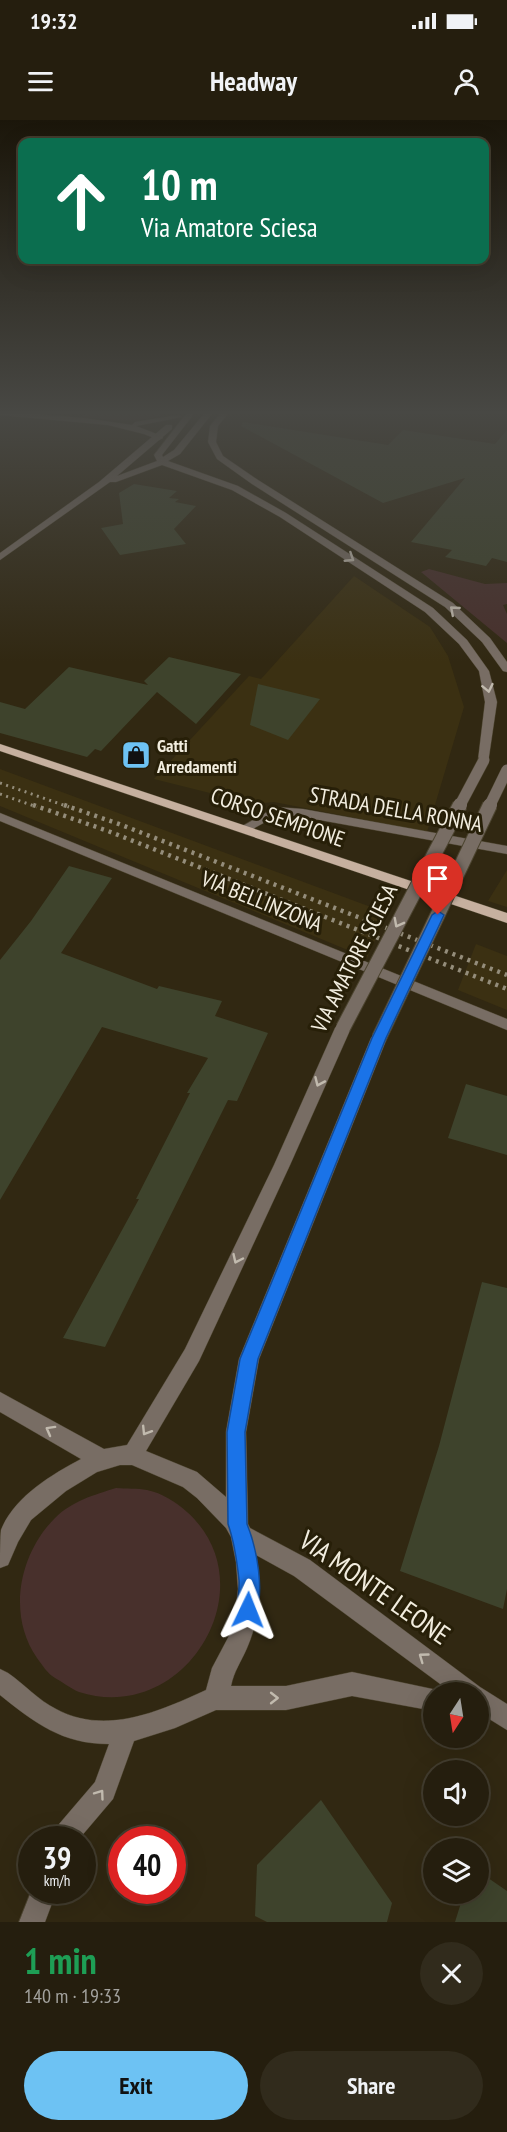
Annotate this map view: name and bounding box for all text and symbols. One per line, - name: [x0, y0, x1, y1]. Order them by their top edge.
- text: 19:32: [30, 7, 78, 35]
- text: Headway: [210, 64, 297, 98]
- icon: menu: [24, 65, 57, 98]
- icon: person: [450, 65, 483, 98]
- text: 10 m: [141, 157, 218, 212]
- icon: ahead: [42, 162, 120, 240]
- text: Via Amatore Sciesa: [141, 210, 318, 244]
- one-way arrow: [344, 551, 354, 563]
- one-way arrow: [450, 606, 461, 617]
- one-way arrow: [481, 683, 494, 693]
- place label: Gatti Arredamenti: [156, 734, 237, 778]
- shop icon: Gatti Arredamenti: [120, 739, 152, 771]
- street label: STRADA DELLA RONNA: [307, 780, 485, 838]
- street label: CORSO SEMPIONE: [207, 781, 349, 853]
- pin: [412, 853, 463, 915]
- icon: arrive: [421, 862, 454, 895]
- street label: VIA BELLINZONA: [196, 864, 327, 938]
- street label: VIA AMATORE SCIESA: [304, 879, 404, 1038]
- one-way arrow: [394, 917, 405, 928]
- one-way arrow: [314, 1076, 326, 1087]
- one-way arrow: [233, 1253, 245, 1264]
- one-way arrow: [142, 1425, 154, 1435]
- one-way arrow: [46, 1426, 56, 1437]
- street label: VIA MONTE LEONE: [292, 1522, 457, 1651]
- position arrow: [216, 1578, 280, 1642]
- one-way arrow: [419, 1654, 430, 1665]
- north arrow: [423, 1682, 489, 1748]
- map controls: [423, 1682, 489, 1904]
- one-way arrow: [269, 1692, 278, 1704]
- button: sound: [423, 1760, 489, 1826]
- one-way arrow: [93, 1789, 104, 1800]
- speed limit sign: 40: [108, 1826, 186, 1904]
- text: 39: [43, 1838, 71, 1877]
- button: layers: [423, 1838, 489, 1904]
- text: km/h: [44, 1871, 70, 1890]
- text: 1 min: [24, 1937, 97, 1984]
- button: close: [420, 1942, 483, 2005]
- text: 140 m · 19:33: [24, 1983, 121, 2009]
- button: Exit: [24, 2051, 248, 2120]
- button: Share: [260, 2051, 483, 2120]

